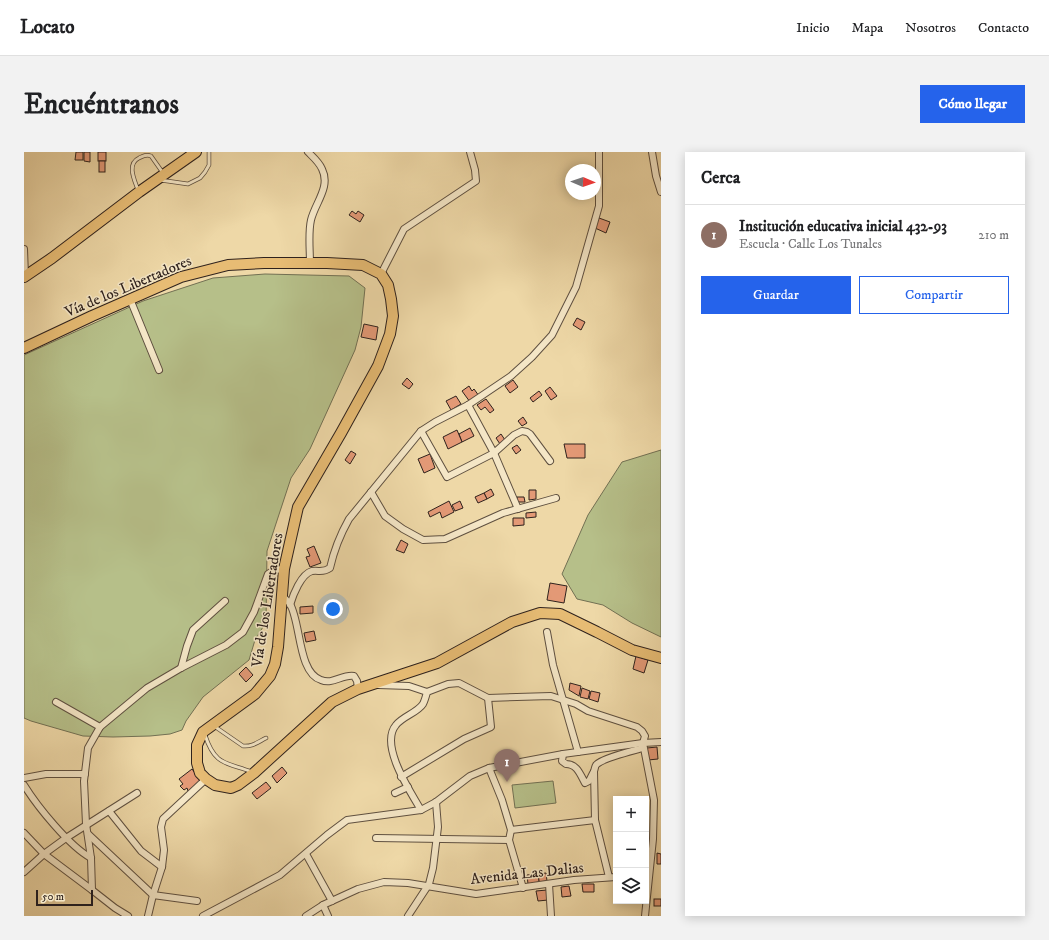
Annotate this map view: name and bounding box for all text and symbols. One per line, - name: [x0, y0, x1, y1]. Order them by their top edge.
- text: Locato: [20, 16, 75, 39]
- text: Inicio: [796, 19, 829, 37]
- text: Mapa: [851, 19, 883, 37]
- text: Nosotros: [905, 19, 956, 37]
- text: Contacto: [978, 19, 1029, 37]
- button: Cómo llegar: [920, 85, 1025, 123]
- text: Encuéntranos: [24, 87, 179, 122]
- north arrow: [565, 164, 601, 200]
- text: Cerca: [701, 167, 740, 189]
- text: Institución educativa inicial 432-93: [739, 217, 947, 236]
- text: 1: [712, 227, 716, 243]
- text: 210 m: [978, 227, 1009, 243]
- text: Escuela · Calle Los Tunales: [739, 236, 882, 252]
- street label: Vía de los Libertadores: [61, 251, 194, 322]
- button: Guardar: [701, 276, 851, 314]
- button: Compartir: [859, 276, 1009, 314]
- street label: Vía de los Libertadores: [247, 532, 287, 670]
- your location: [323, 599, 343, 619]
- pin: 1: [494, 749, 520, 782]
- map controls: [613, 796, 649, 904]
- button: +: [613, 796, 649, 832]
- button: −: [613, 832, 649, 868]
- street label: Avenida Las Dalias: [470, 858, 584, 889]
- button: layers: [613, 868, 649, 904]
- scale bar: [36, 888, 93, 907]
- text: 50 m: [42, 890, 64, 904]

